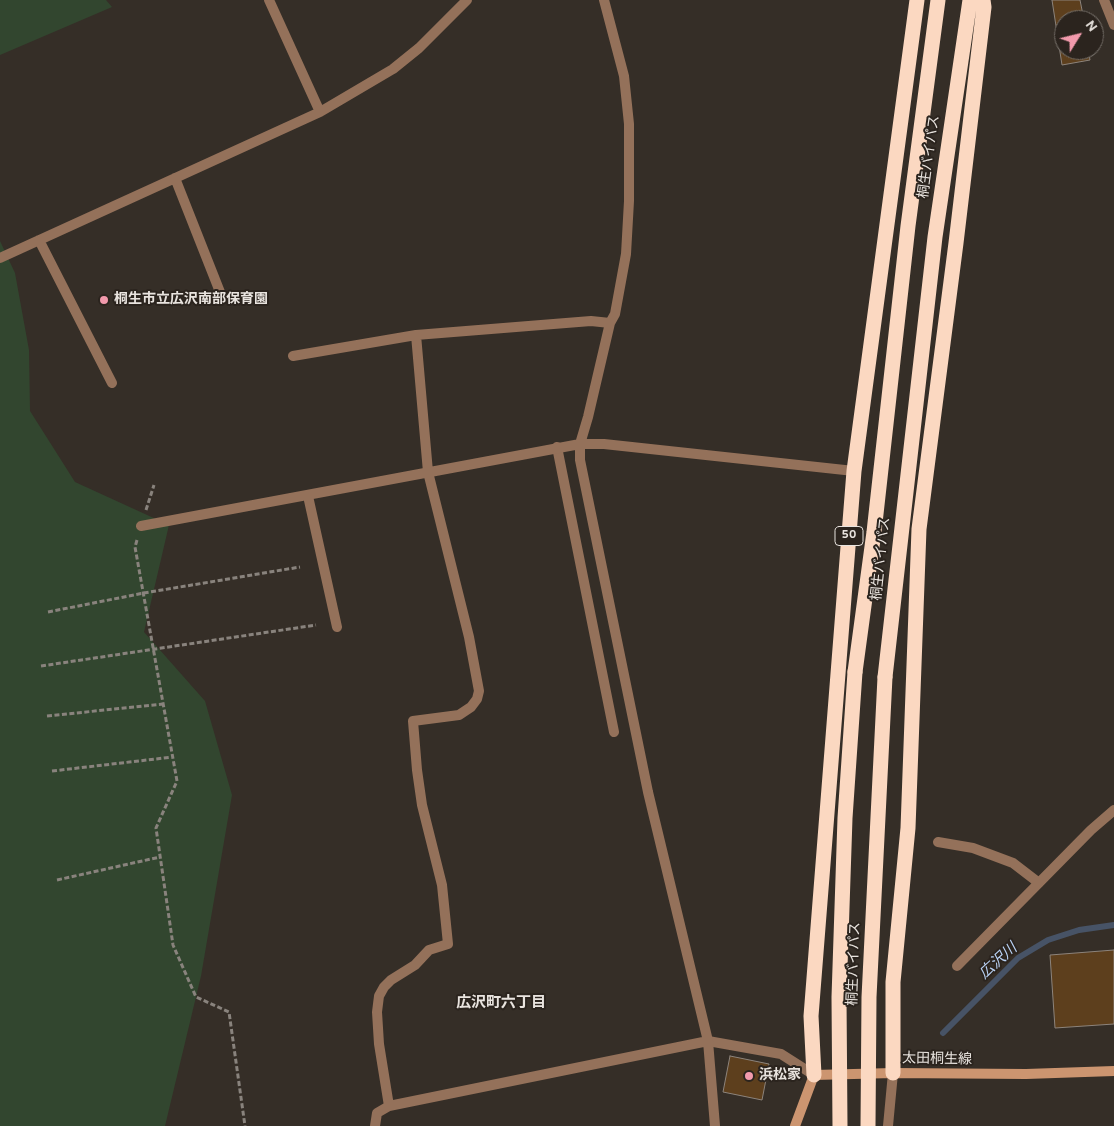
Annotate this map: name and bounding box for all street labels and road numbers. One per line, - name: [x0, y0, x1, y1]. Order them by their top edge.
- street label: 桐生バイパス: [916, 114, 944, 200]
- street label: 桐生バイパス: [869, 516, 895, 602]
- road number: 50: [835, 526, 863, 546]
- street label: 桐生バイパス: [845, 922, 865, 1006]
- street label: 太田桐生線: [902, 1051, 972, 1069]

